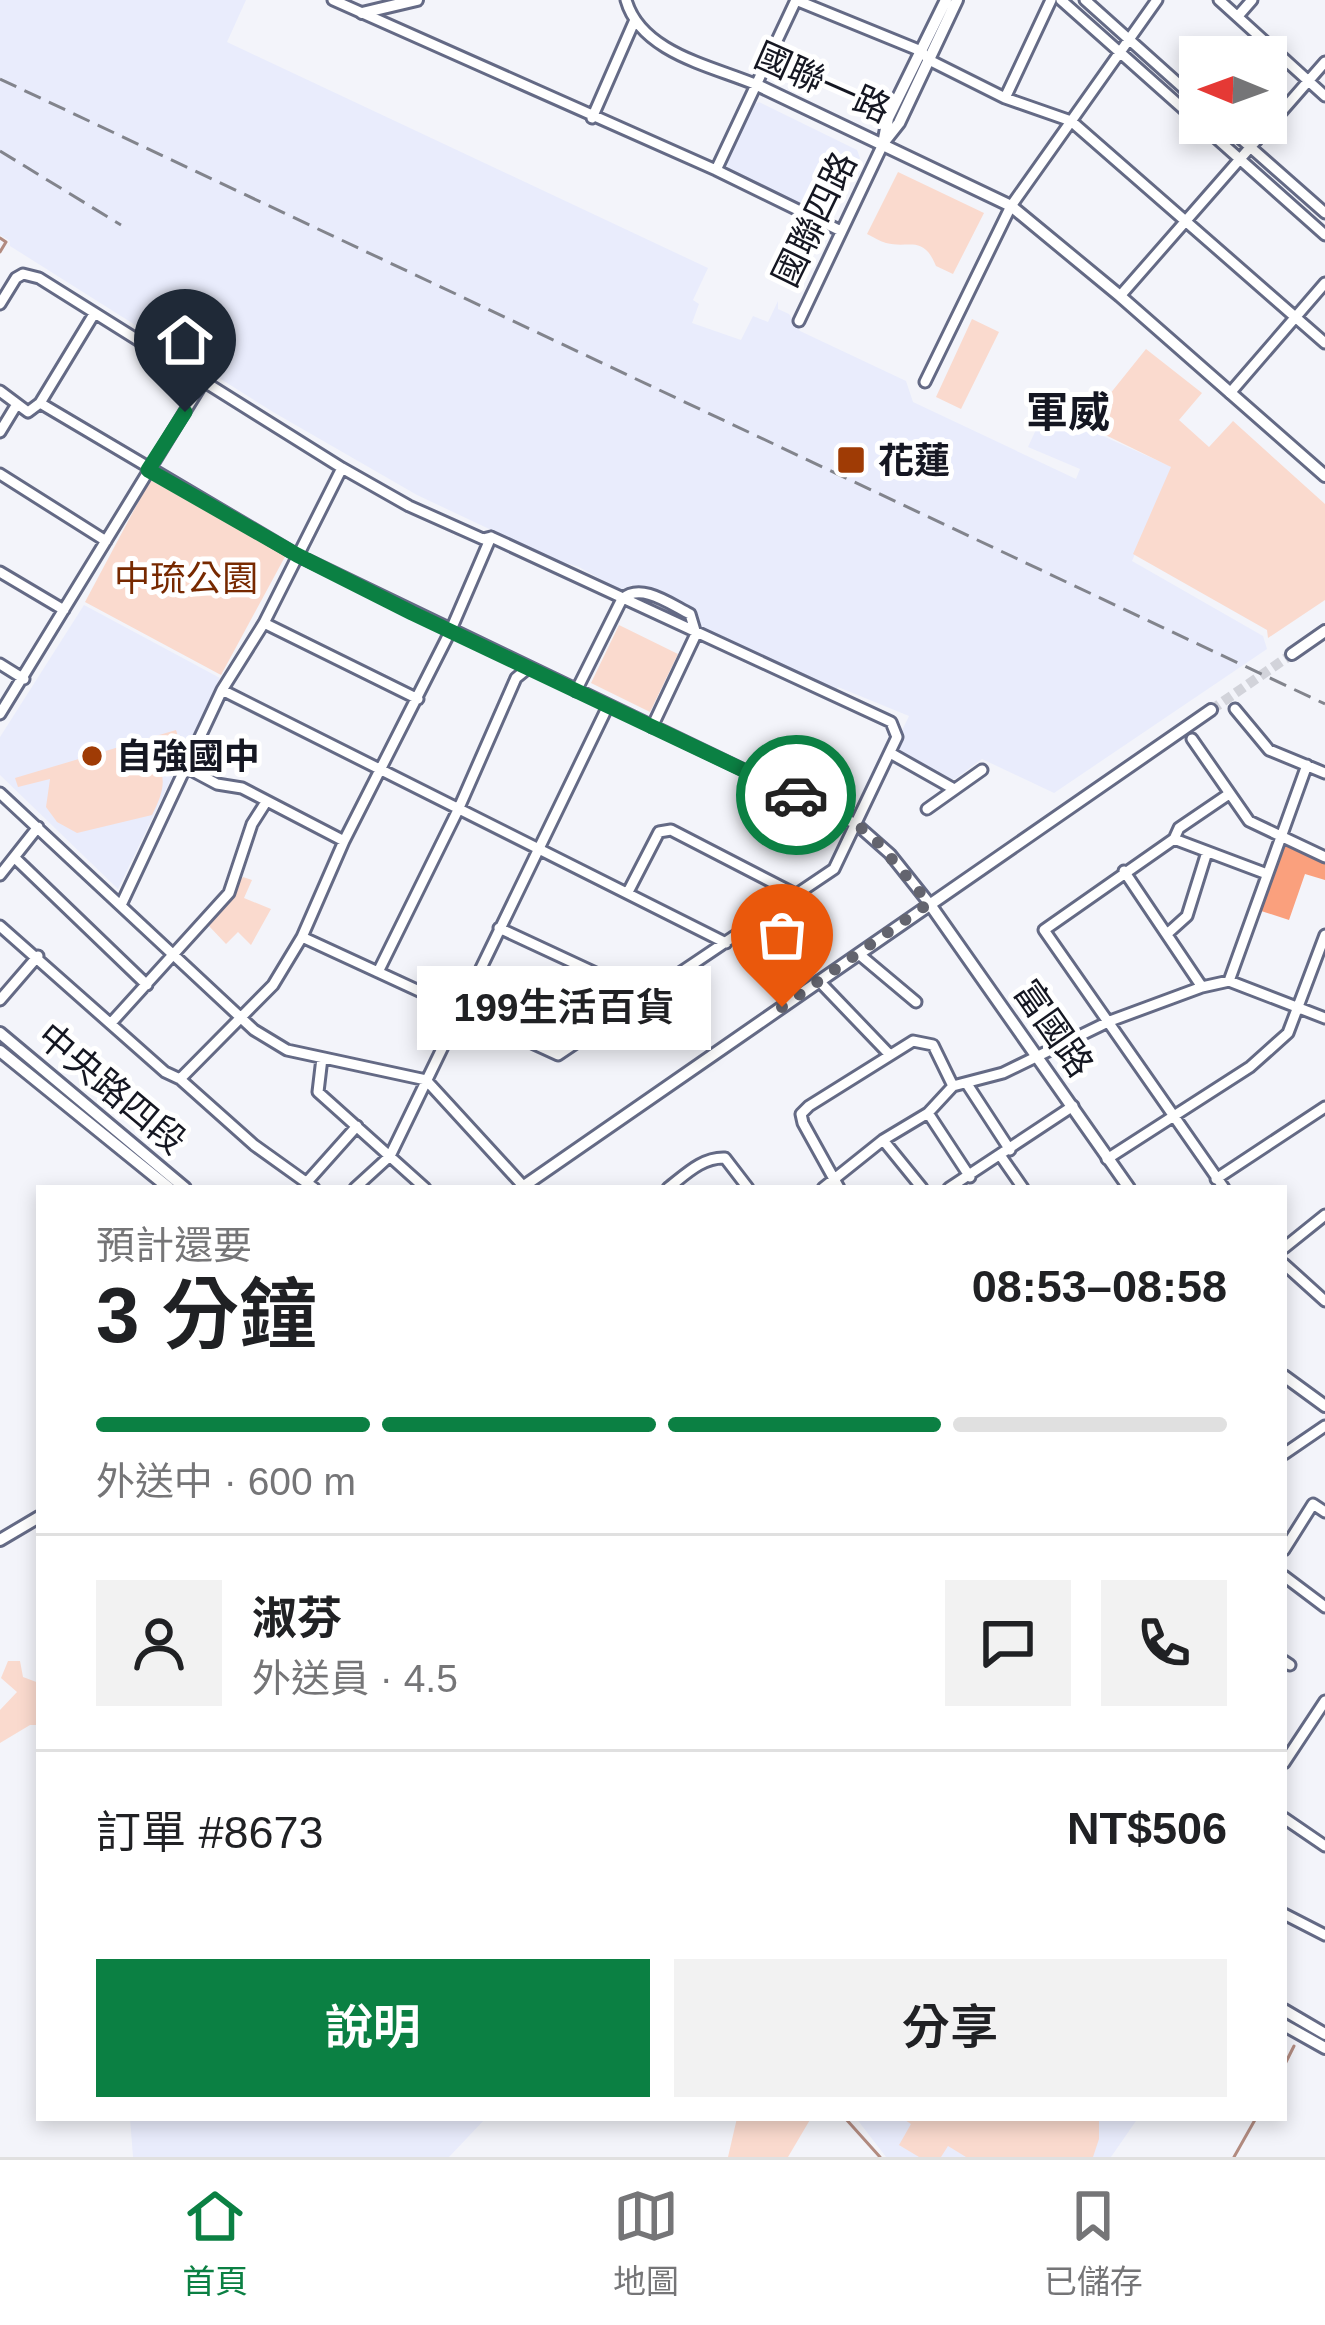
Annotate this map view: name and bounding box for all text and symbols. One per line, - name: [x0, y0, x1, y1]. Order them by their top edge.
- street label: 國聯一路: [749, 34, 897, 130]
- north arrow: [1179, 36, 1287, 144]
- map controls: [1179, 36, 1287, 144]
- street label: 國聯四路: [764, 146, 864, 293]
- pin: [134, 289, 236, 412]
- icon: home: [152, 307, 218, 373]
- district label: 軍威: [1026, 389, 1110, 436]
- place label: 花蓮: [878, 440, 950, 481]
- marker: 花蓮: [835, 444, 867, 476]
- park label: 中琉公園: [114, 558, 258, 599]
- courier: [736, 735, 856, 855]
- place label: 自強國中: [116, 736, 260, 777]
- marker: 自強國中: [79, 743, 105, 769]
- icon: car: [763, 762, 829, 828]
- pin: [731, 884, 833, 1007]
- icon: bag: [749, 902, 815, 968]
- callout: 199生活百貨: [416, 965, 710, 1049]
- street label: 富國路: [1006, 972, 1101, 1084]
- text: 199生活百貨: [453, 986, 675, 1029]
- street label: 中央路四段: [30, 1015, 194, 1162]
- text: 預計還要: [96, 1224, 252, 1267]
- text: 08:53–08:58: [972, 1261, 1227, 1312]
- text: 3 分鐘: [96, 1271, 317, 1359]
- text: 外送中 · 600 m: [96, 1460, 356, 1503]
- button: person: [96, 1580, 222, 1706]
- button: chat: [945, 1580, 1071, 1706]
- button: phone: [1101, 1580, 1227, 1706]
- text: 淑芬: [252, 1593, 342, 1644]
- text: 外送員 · 4.5: [252, 1657, 458, 1700]
- text: NT$506: [1067, 1803, 1227, 1854]
- text: 訂單 #8673: [96, 1807, 324, 1858]
- button: 說明: [96, 1959, 650, 2097]
- button: 分享: [674, 1959, 1227, 2097]
- tab: 首頁: [182, 2183, 248, 2303]
- tab: 地圖: [613, 2183, 679, 2303]
- tab: 已儲存: [1044, 2183, 1143, 2303]

